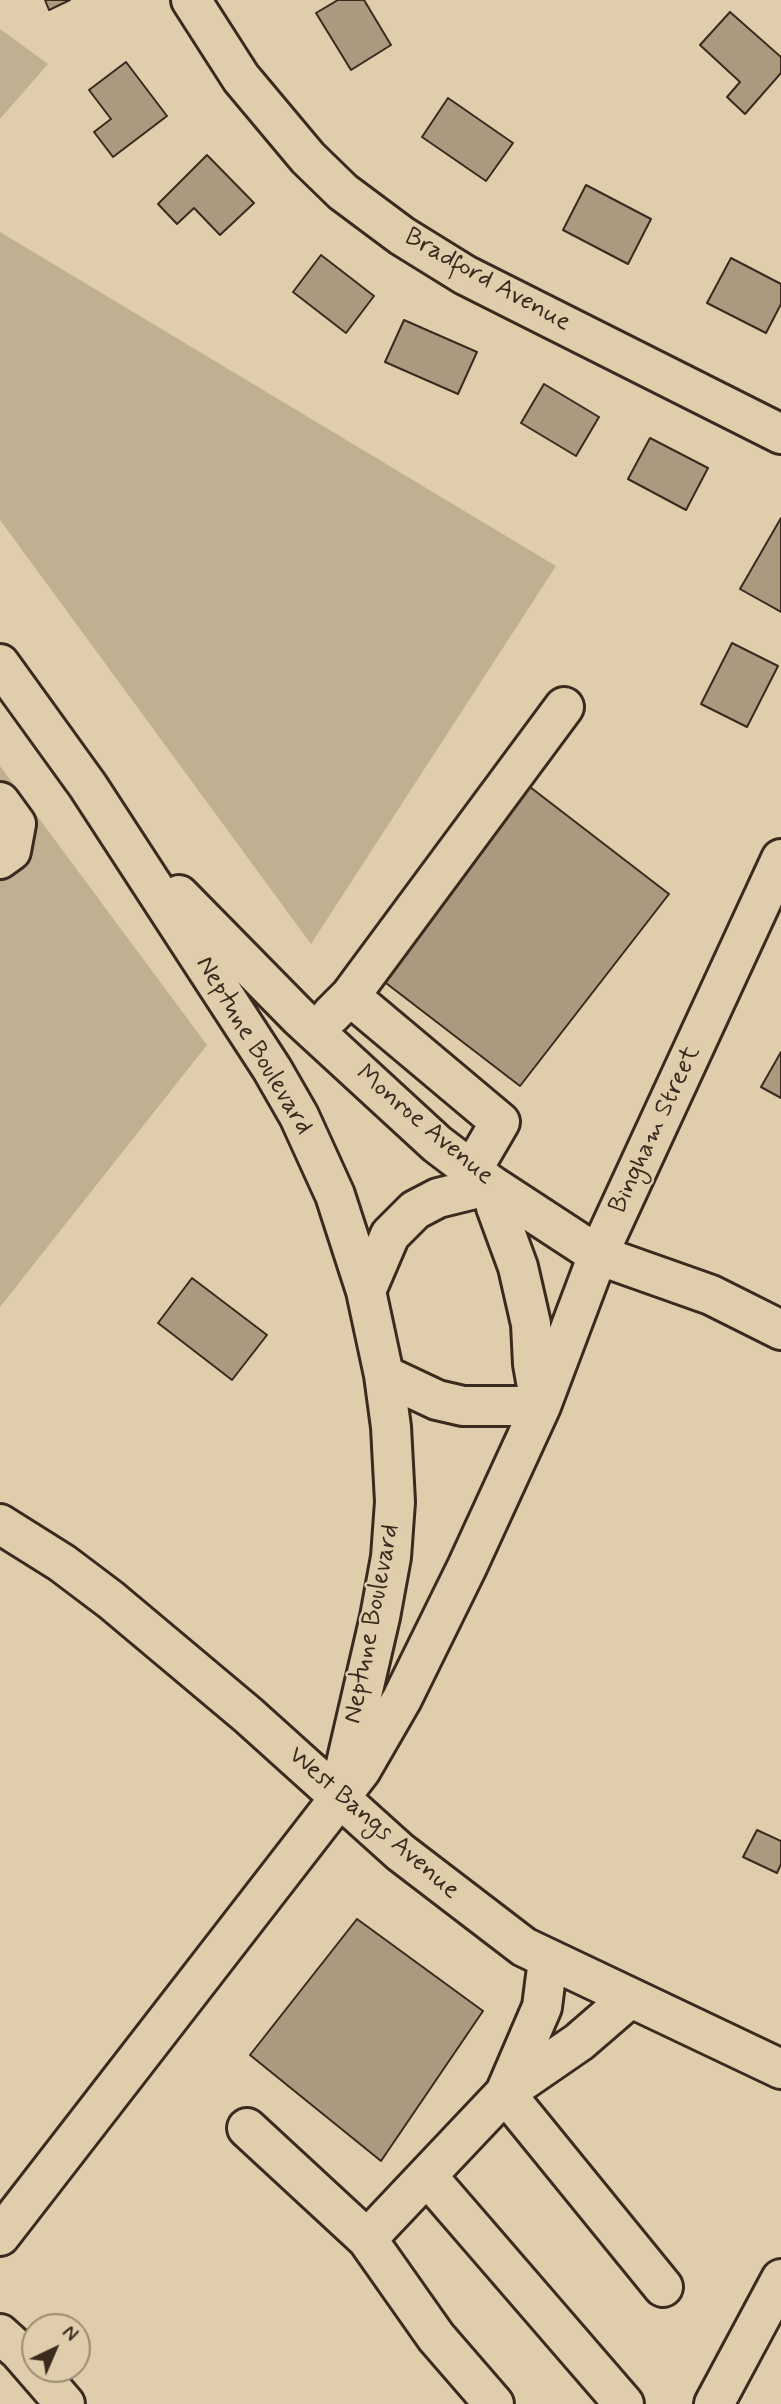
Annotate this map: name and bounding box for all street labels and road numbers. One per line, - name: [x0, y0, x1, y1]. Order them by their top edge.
- street label: Bradford Avenue: [398, 222, 576, 340]
- street label: Neptune Boulevard: [187, 951, 319, 1141]
- street label: Bingham Street: [604, 1041, 708, 1219]
- street label: Monroe Avenue: [349, 1059, 499, 1193]
- street label: Neptune Boulevard: [338, 1522, 408, 1726]
- street label: West Bangs Avenue: [281, 1741, 465, 1907]

